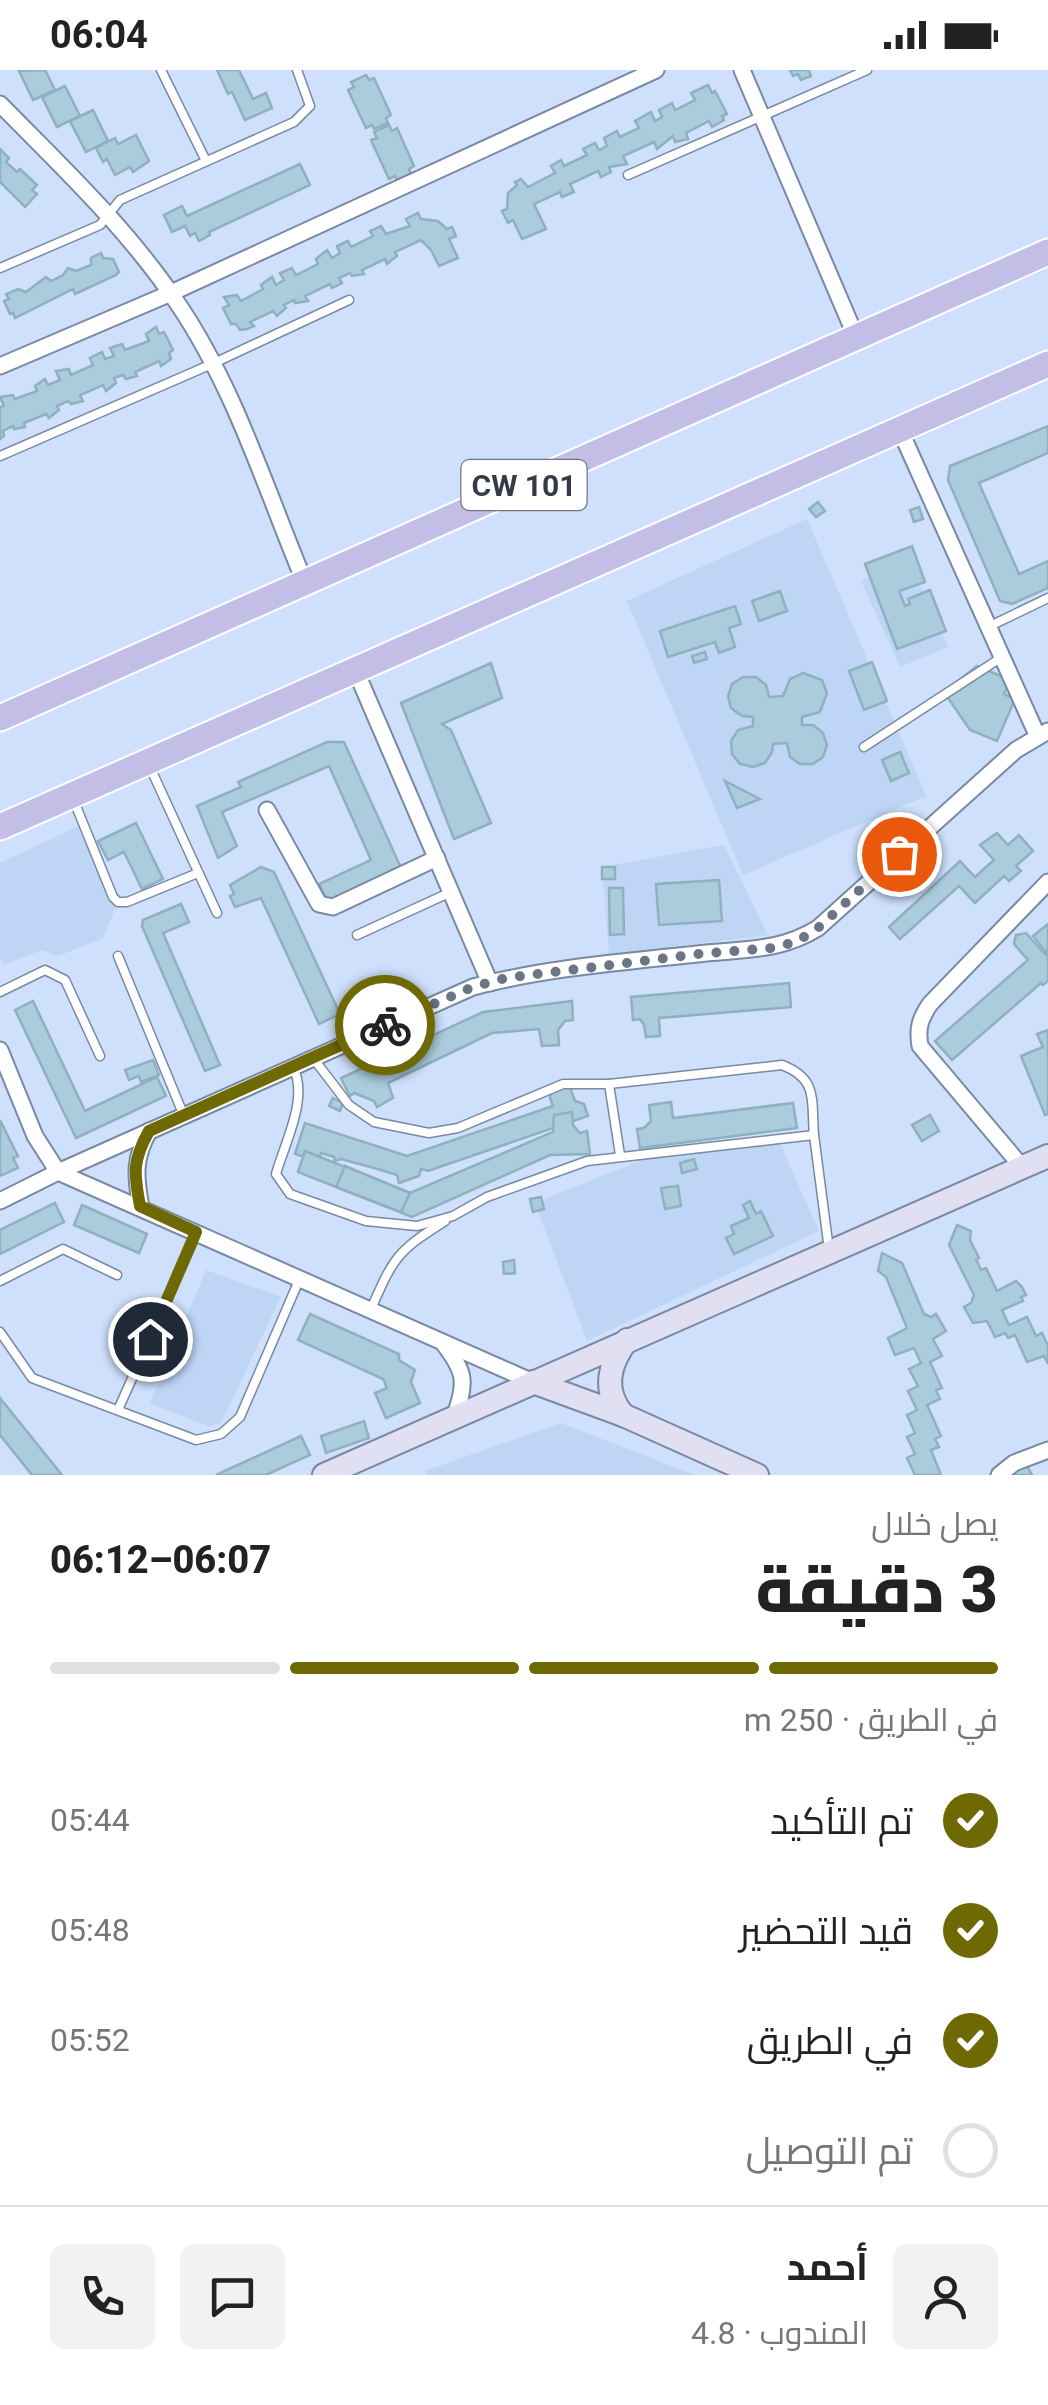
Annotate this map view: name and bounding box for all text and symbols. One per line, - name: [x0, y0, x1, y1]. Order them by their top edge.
- text: 06:04: [50, 13, 148, 57]
- road number: CW 101: [462, 460, 586, 510]
- pin: [857, 812, 942, 897]
- icon: bag: [872, 827, 927, 882]
- courier: [335, 975, 435, 1075]
- icon: bike: [358, 998, 413, 1053]
- pin: [108, 1297, 193, 1382]
- icon: home: [123, 1312, 178, 1367]
- text: يصل خلال: [871, 1505, 998, 1543]
- text: 06:07–06:12: [50, 1538, 271, 1582]
- text: 3 دقيقة: [756, 1552, 998, 1628]
- text: في الطريق · 250 m: [744, 1701, 998, 1739]
- icon: check: [943, 1793, 998, 1848]
- text: تم التأكيد: [770, 1799, 913, 1843]
- text: 05:44: [50, 1801, 130, 1839]
- icon: check: [943, 1903, 998, 1958]
- text: قيد التحضير: [739, 1909, 913, 1953]
- text: 05:48: [50, 1911, 130, 1949]
- icon: check: [943, 2013, 998, 2068]
- text: في الطريق: [747, 2019, 913, 2063]
- text: 05:52: [50, 2021, 130, 2059]
- text: تم التوصيل: [746, 2129, 913, 2173]
- button: phone: [50, 2244, 155, 2349]
- button: chat: [180, 2244, 285, 2349]
- button: person: [893, 2244, 998, 2349]
- text: أحمد: [787, 2245, 868, 2289]
- text: المندوب · 4.8: [691, 2314, 868, 2352]

